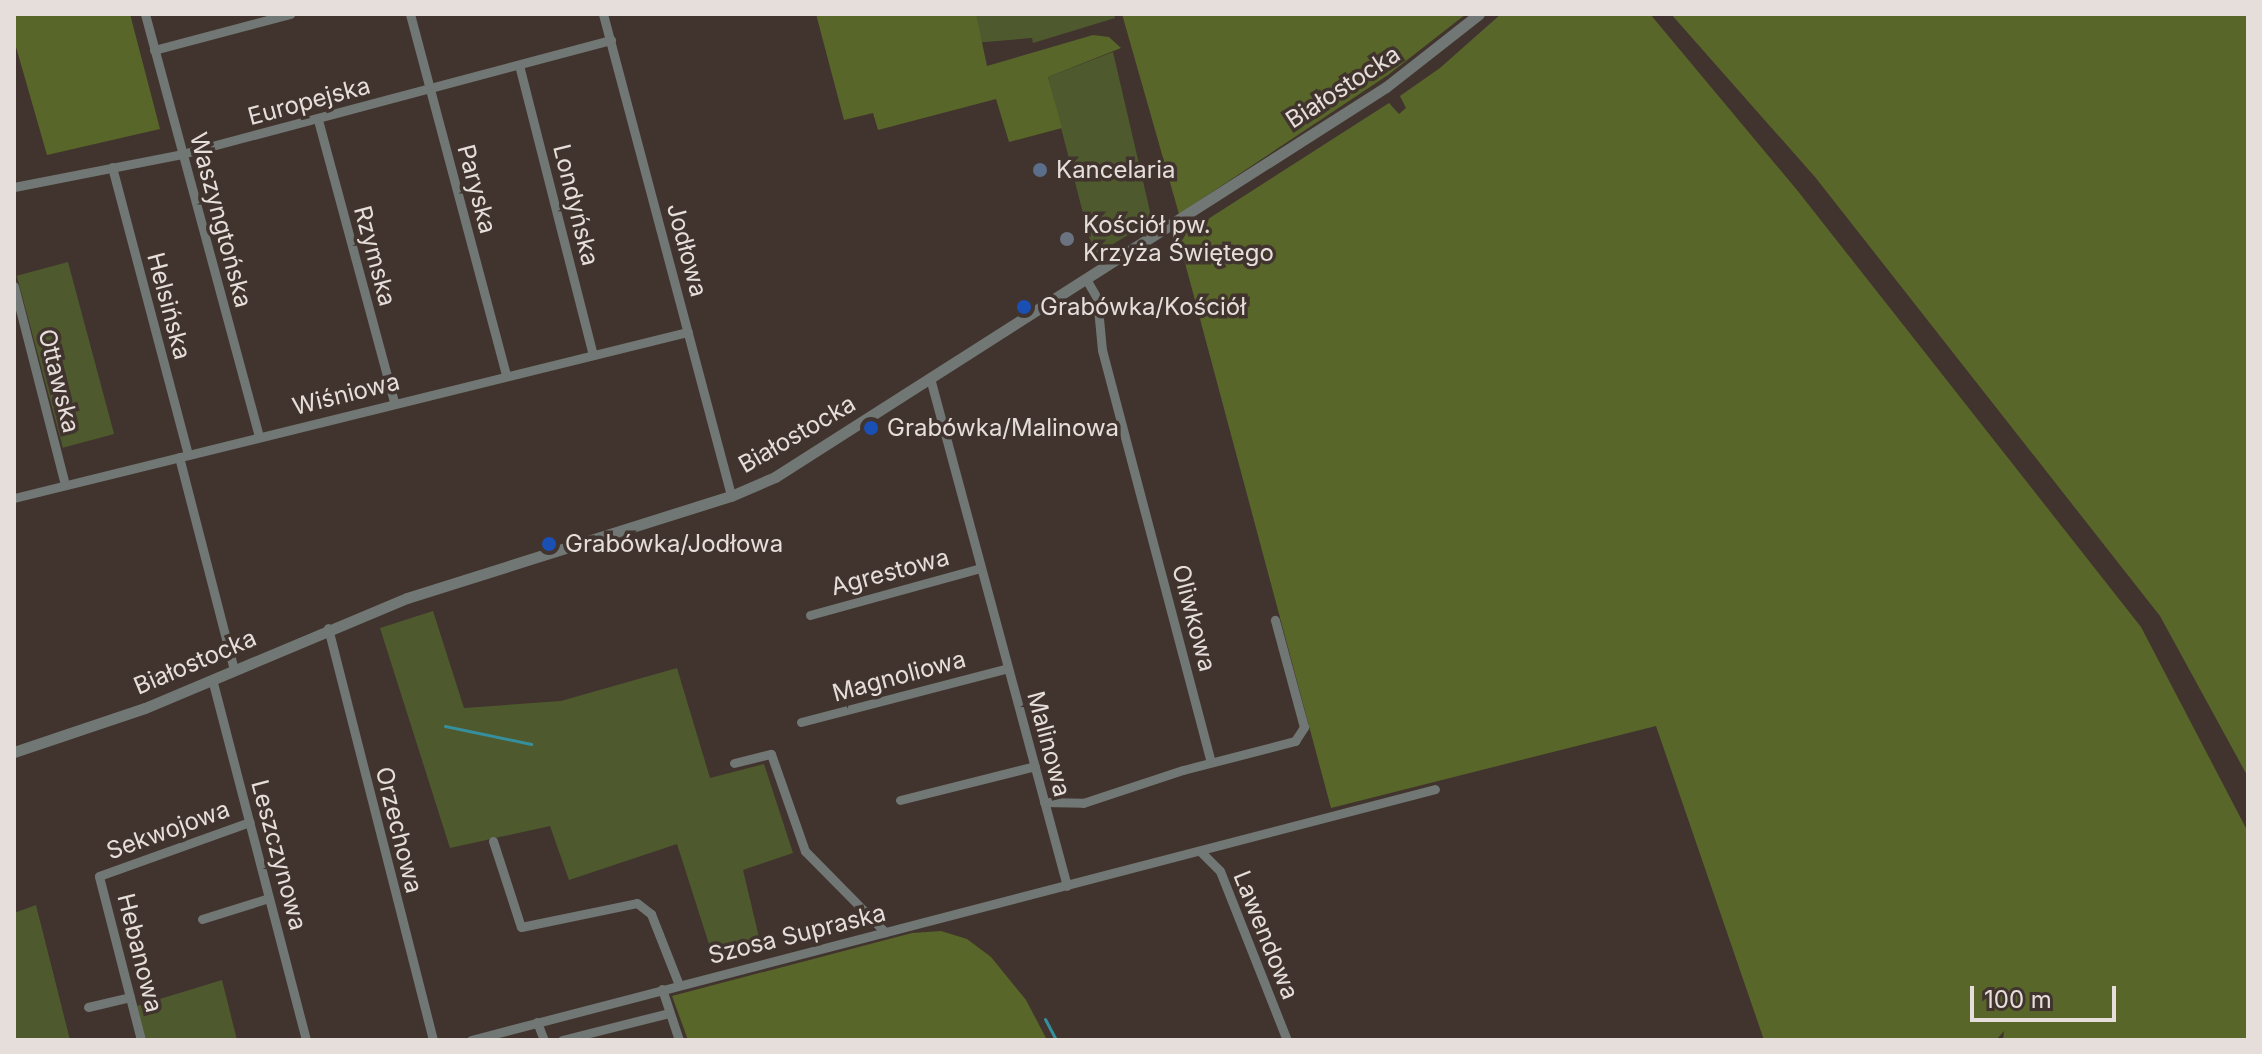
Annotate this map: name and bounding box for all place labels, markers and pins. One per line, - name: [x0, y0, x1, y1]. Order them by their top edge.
- place label: Kancelaria: [1056, 156, 1175, 184]
- marker: Kancelaria: [1031, 161, 1049, 179]
- place label: Kościół pw. Krzyża Świętego: [1083, 211, 1274, 267]
- marker: Kościół pw. Krzyża Świętego: [1058, 230, 1076, 248]
- place label: Grabówka/Kościół: [1040, 293, 1246, 321]
- marker: Grabówka/Kościół: [1015, 298, 1033, 316]
- place label: Grabówka/Malinowa: [887, 414, 1119, 442]
- marker: Grabówka/Malinowa: [862, 419, 880, 437]
- place label: Grabówka/Jodłowa: [565, 530, 783, 558]
- marker: Grabówka/Jodłowa: [540, 535, 558, 553]

